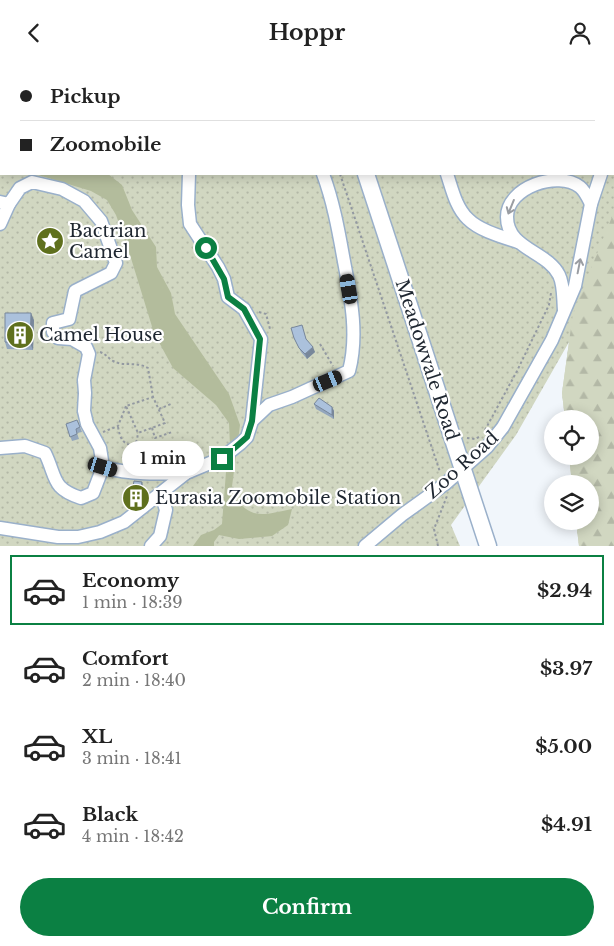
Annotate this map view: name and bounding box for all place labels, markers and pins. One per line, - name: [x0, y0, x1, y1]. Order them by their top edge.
- place label: Bactrian Camel: [69, 220, 146, 263]
- place icon: Bactrian Camel: [35, 226, 65, 256]
- building icon: Camel House: [5, 320, 35, 350]
- place label: Camel House: [39, 324, 163, 346]
- building icon: Eurasia Zoomobile Station: [121, 483, 151, 513]
- place label: Eurasia Zoomobile Station: [155, 487, 401, 509]

